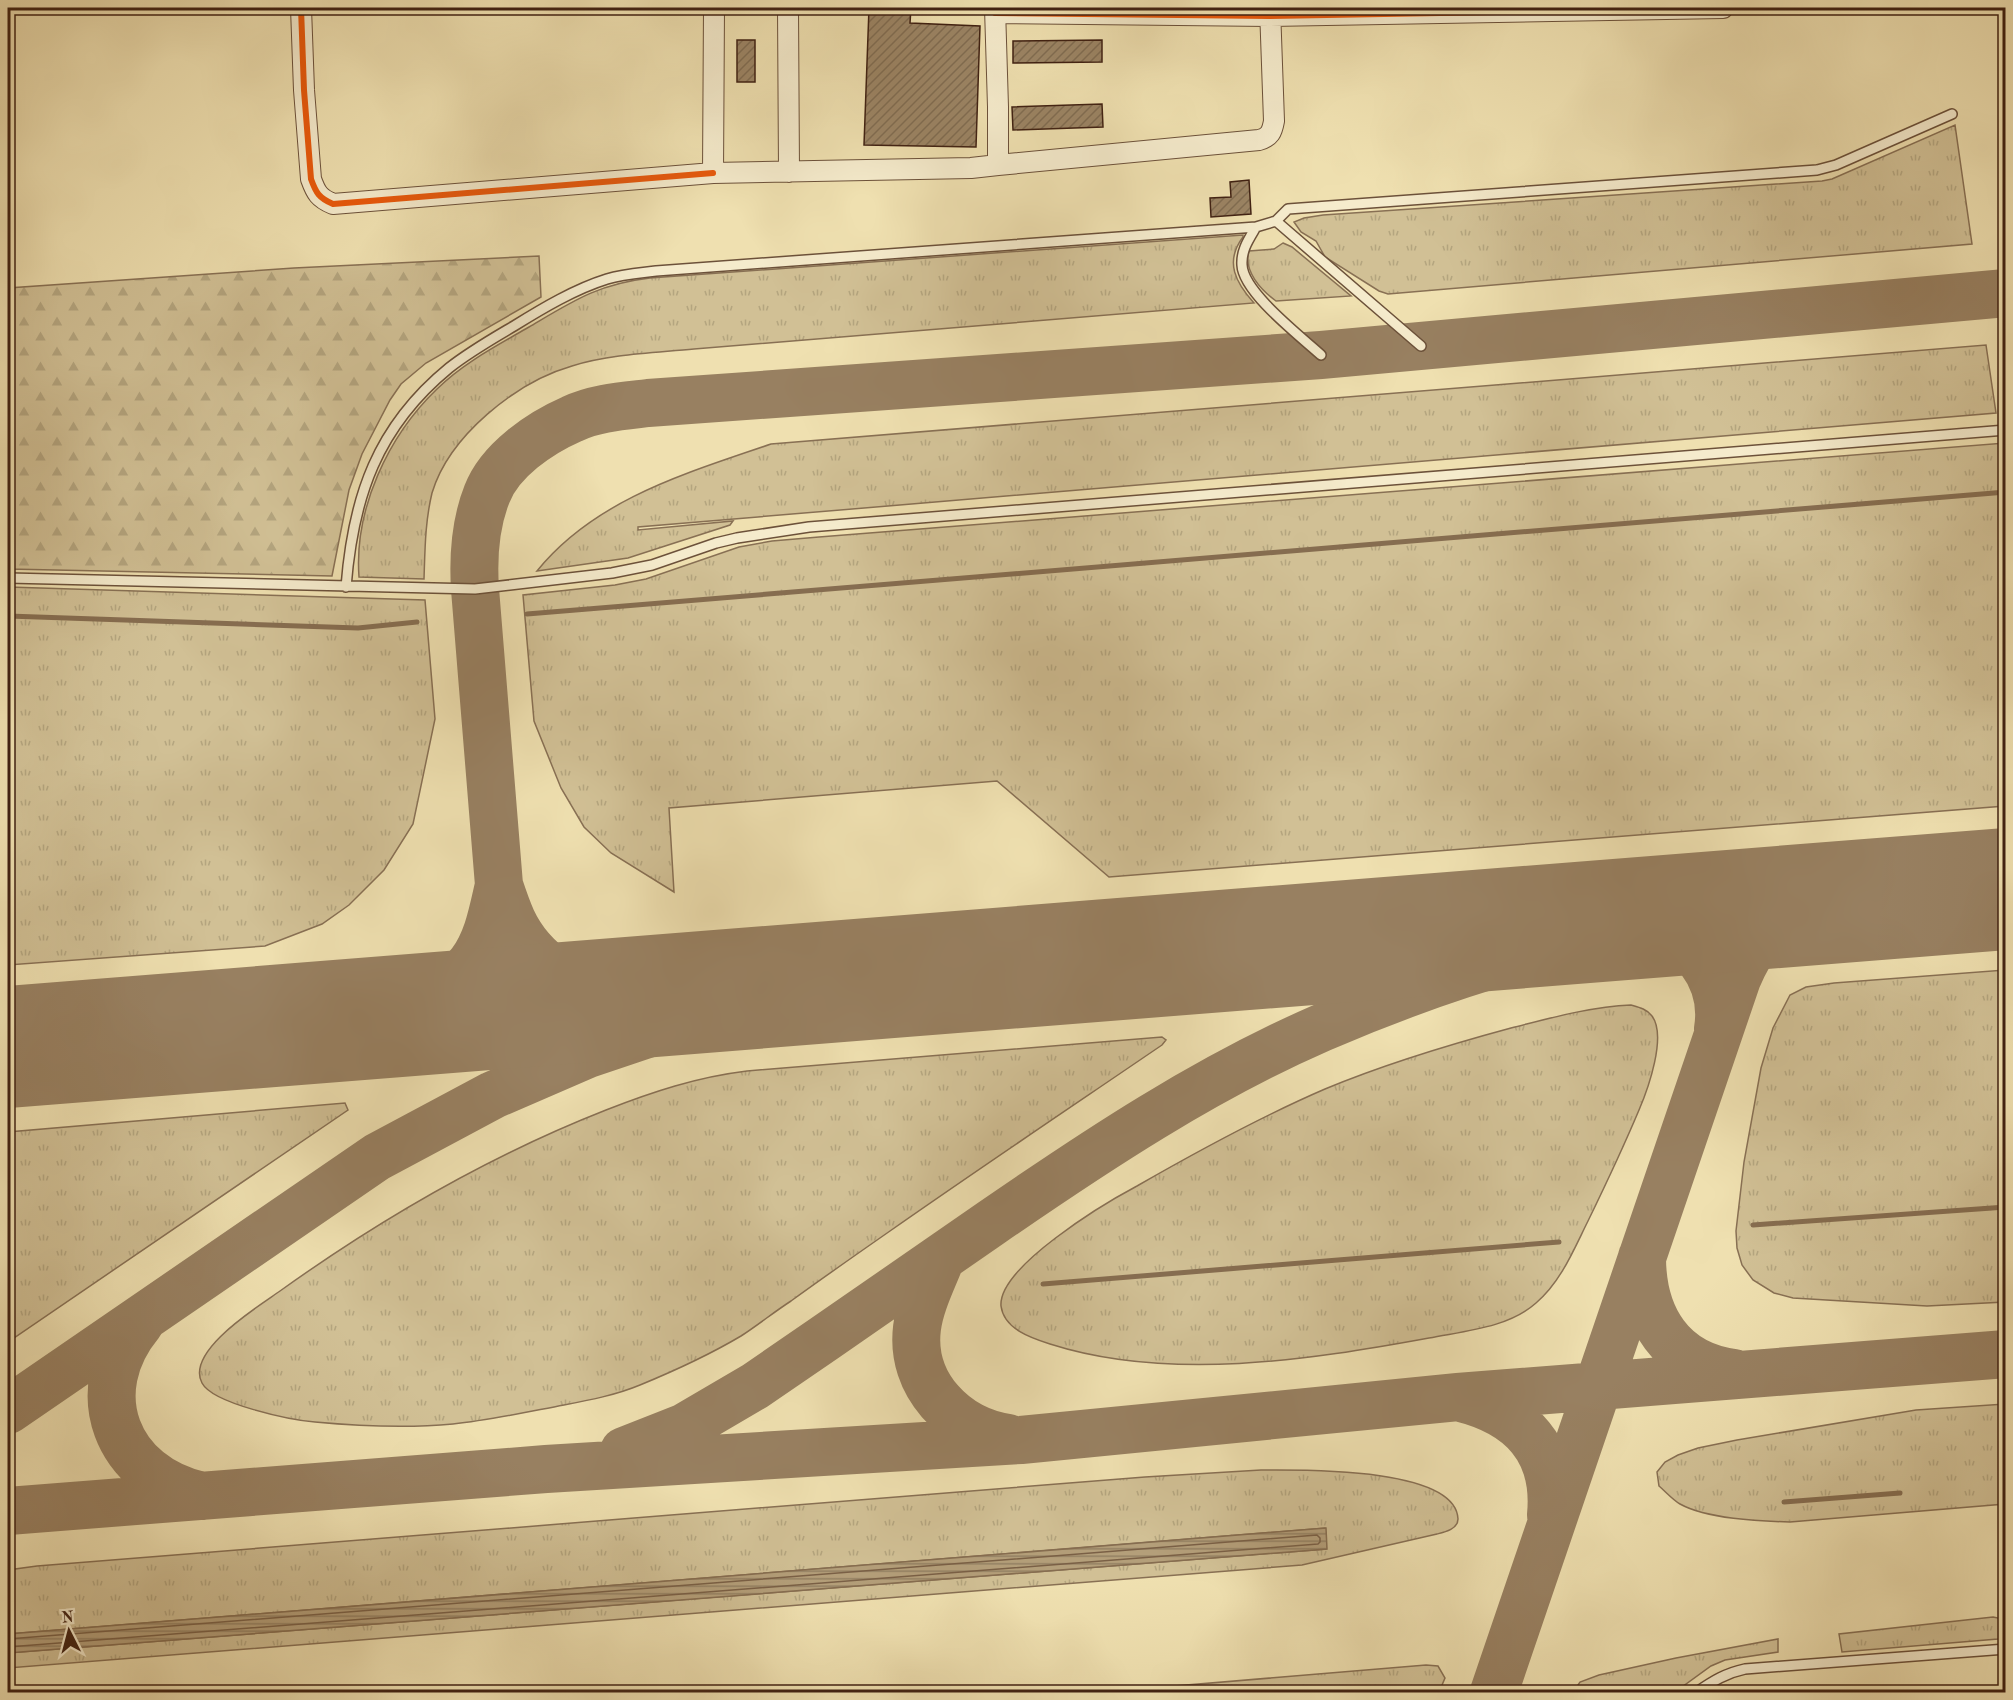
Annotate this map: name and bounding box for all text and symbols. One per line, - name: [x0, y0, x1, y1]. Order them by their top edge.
- north arrow: [39, 1601, 99, 1661]
- text: N: [61, 1609, 75, 1627]

